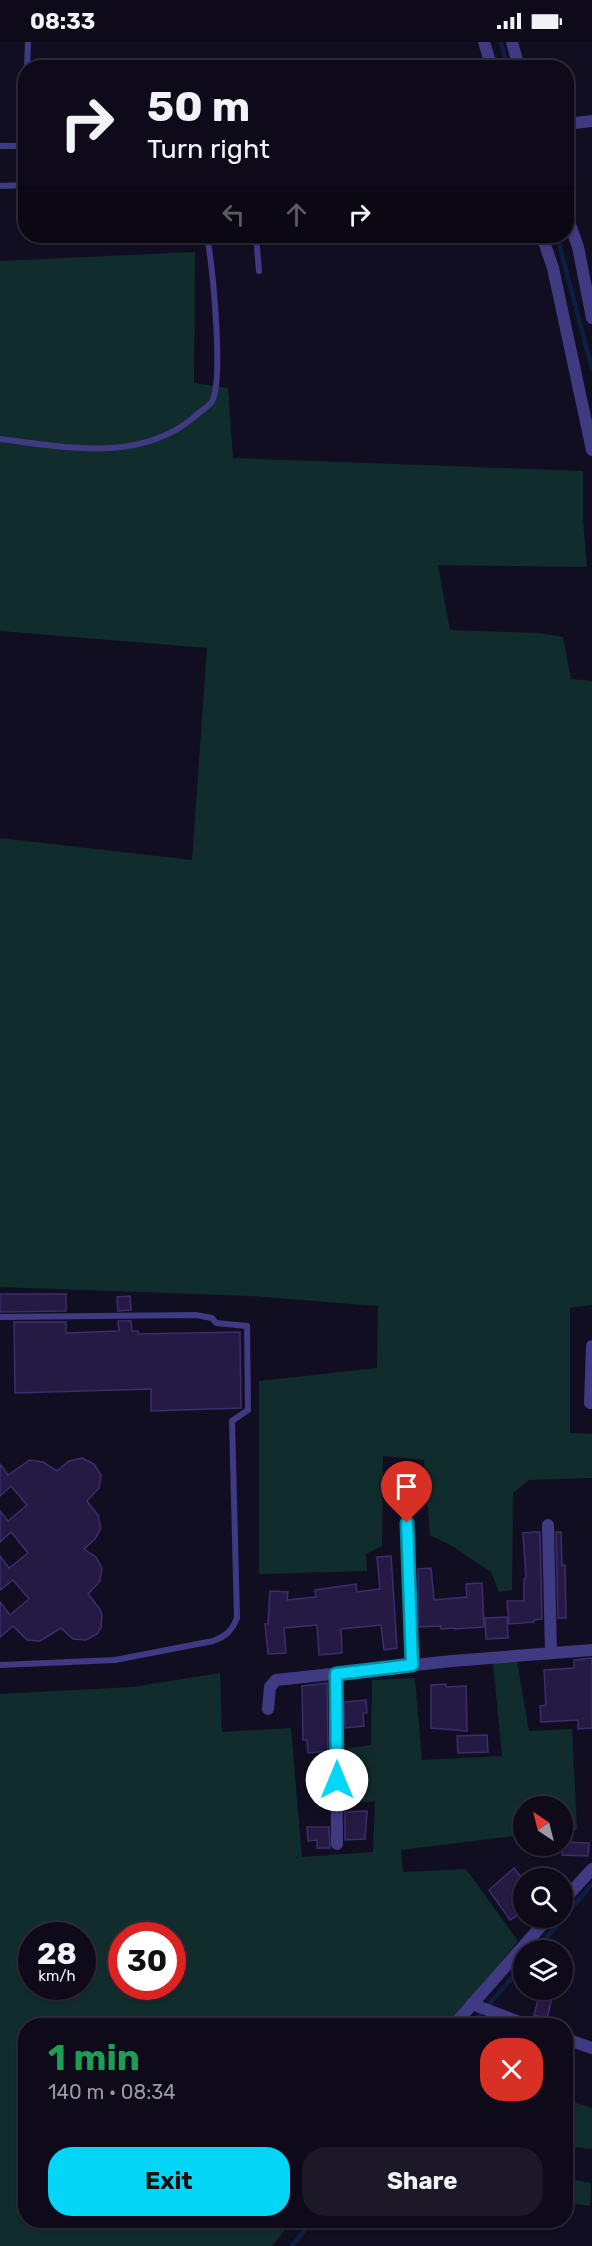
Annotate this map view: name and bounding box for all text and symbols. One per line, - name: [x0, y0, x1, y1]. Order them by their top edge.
- text: 08:33: [30, 8, 95, 35]
- text: 50 m: [147, 82, 250, 132]
- icon: right: [48, 84, 126, 162]
- text: Turn right: [147, 133, 270, 165]
- icon: left: [217, 198, 250, 231]
- icon: ahead: [280, 198, 313, 231]
- icon: right: [343, 198, 376, 231]
- pin: [381, 1461, 432, 1523]
- icon: arrive: [390, 1470, 423, 1503]
- position arrow: [305, 1748, 369, 1812]
- north arrow: [513, 1796, 573, 1856]
- map controls: [513, 1796, 573, 2000]
- button: search: [513, 1868, 573, 1928]
- speed limit sign: 30: [108, 1922, 186, 2000]
- text: 28: [37, 1936, 77, 1972]
- button: layers: [513, 1940, 573, 2000]
- text: km/h: [38, 1967, 76, 1985]
- text: 1 min: [48, 2036, 140, 2079]
- button: close: [480, 2038, 543, 2101]
- text: 140 m · 08:34: [48, 2080, 176, 2104]
- button: Exit: [48, 2147, 290, 2216]
- button: Share: [302, 2147, 543, 2216]

